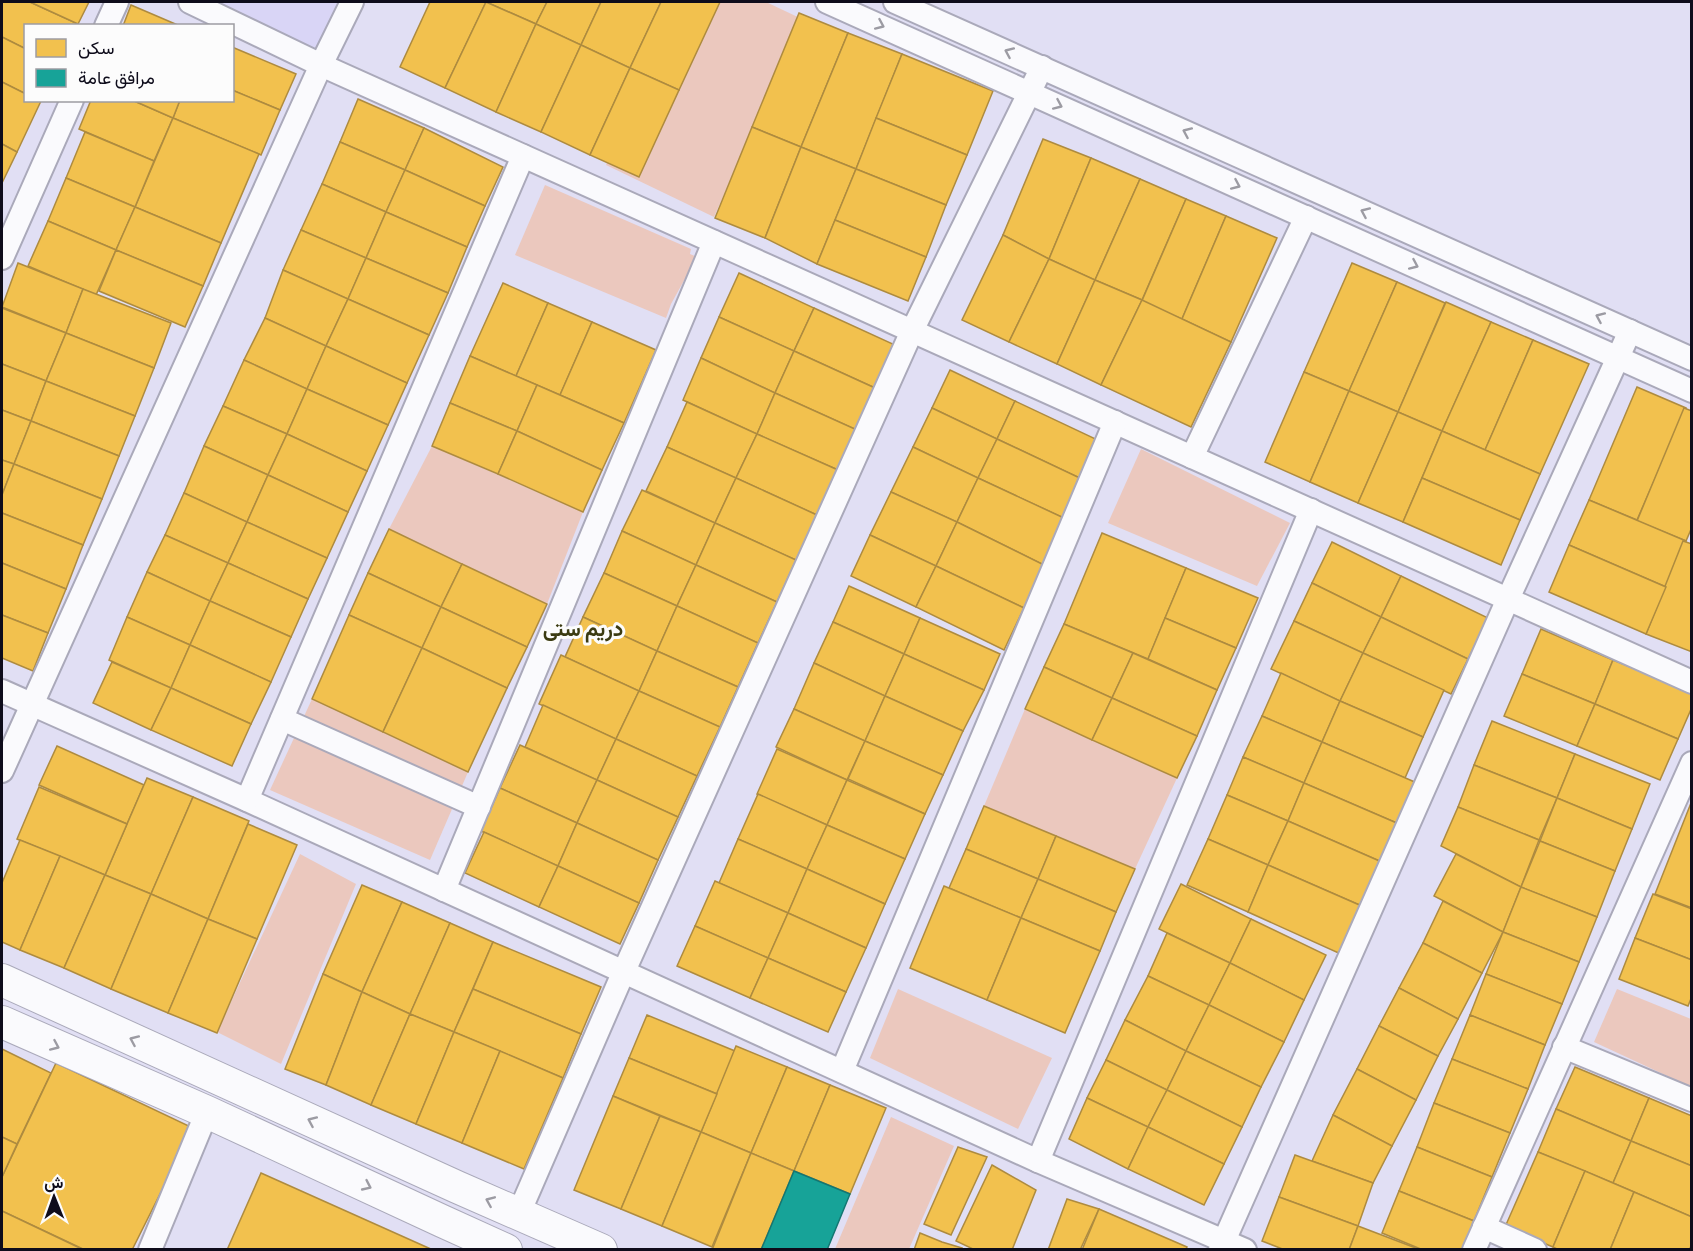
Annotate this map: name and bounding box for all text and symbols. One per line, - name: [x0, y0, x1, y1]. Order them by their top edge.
- one-way arrow: [874, 18, 885, 30]
- legend: [24, 24, 234, 102]
- text: سكن: [78, 36, 114, 61]
- one-way arrow: [1004, 48, 1015, 60]
- text: مرافق عامة: [78, 66, 155, 91]
- one-way arrow: [1052, 98, 1063, 110]
- one-way arrow: [1182, 127, 1193, 139]
- one-way arrow: [1229, 178, 1240, 190]
- one-way arrow: [1360, 207, 1371, 219]
- one-way arrow: [1407, 258, 1418, 270]
- one-way arrow: [1596, 312, 1607, 324]
- district label: دریم ستی: [543, 614, 623, 644]
- one-way arrow: [130, 1035, 141, 1047]
- one-way arrow: [49, 1038, 60, 1050]
- one-way arrow: [307, 1116, 318, 1128]
- north arrow: [24, 1167, 84, 1227]
- text: ش: [44, 1172, 64, 1194]
- one-way arrow: [360, 1179, 371, 1191]
- one-way arrow: [485, 1196, 496, 1208]

